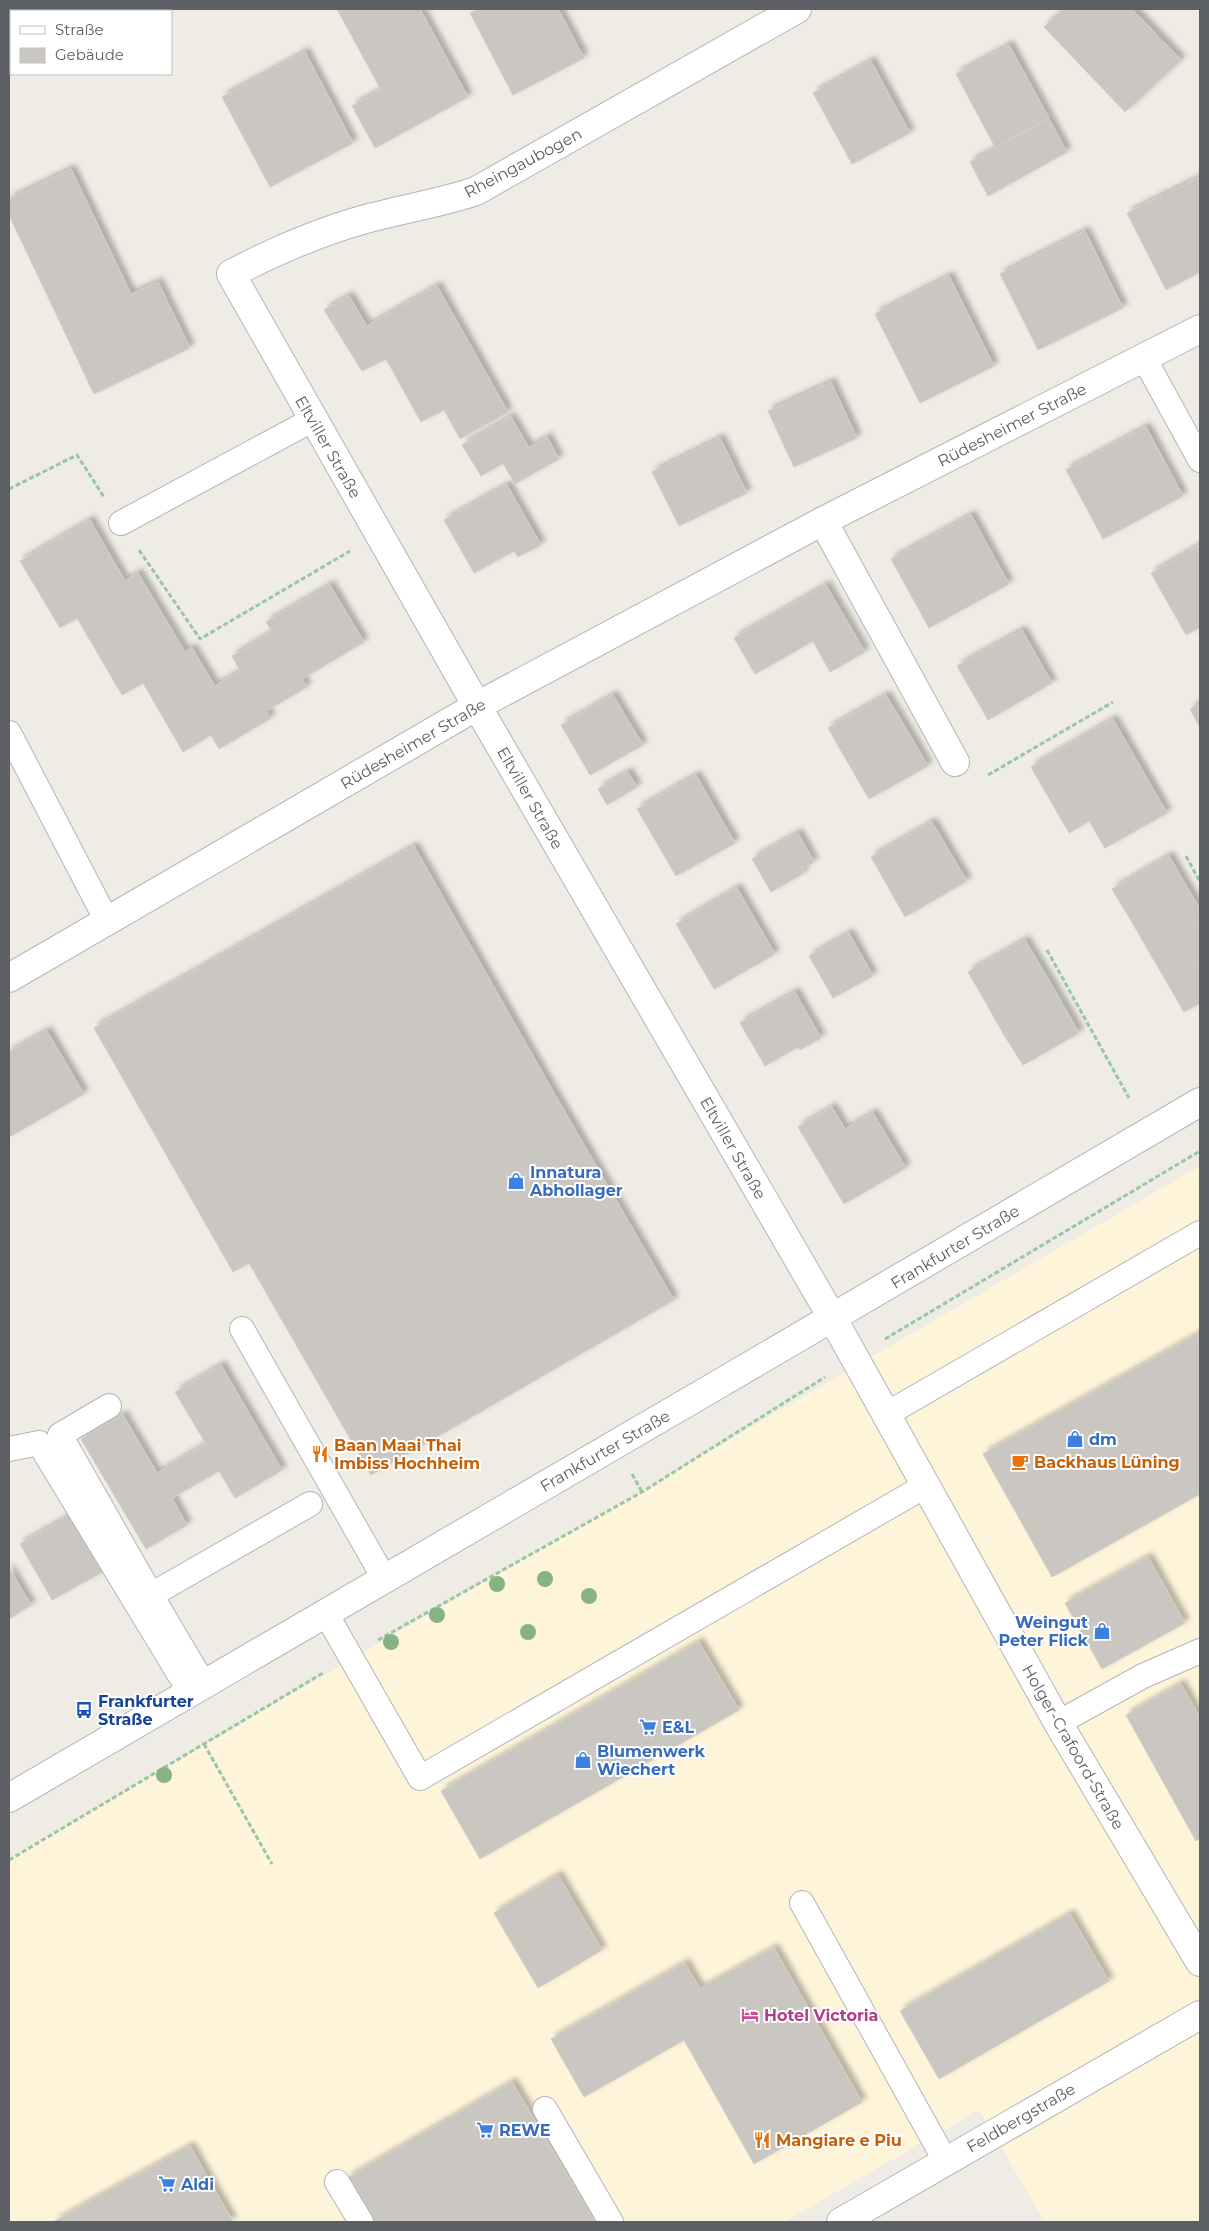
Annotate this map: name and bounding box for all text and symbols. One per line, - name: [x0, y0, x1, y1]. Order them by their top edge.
- legend: [10, 10, 172, 75]
- text: Straße: [55, 20, 104, 39]
- text: Gebäude: [55, 45, 124, 64]
- street label: Rheingaubogen: [461, 124, 585, 202]
- street label: Rüdesheimer Straße: [934, 379, 1090, 471]
- street label: Eltviller Straße: [291, 392, 365, 502]
- street label: Rüdesheimer Straße: [337, 695, 489, 793]
- street label: Eltviller Straße: [493, 743, 567, 853]
- street label: Eltviller Straße: [696, 1093, 770, 1203]
- place label: Innatura Abhollager: [529, 1163, 623, 1200]
- shop icon: Innatura Abhollager: [506, 1171, 526, 1191]
- street label: Frankfurter Straße: [887, 1201, 1023, 1293]
- street label: Frankfurter Straße: [537, 1406, 673, 1496]
- shop icon: dm: [1065, 1429, 1085, 1449]
- place label: dm: [1089, 1430, 1117, 1449]
- place label: Baan Maai Thai Imbiss Hochheim: [334, 1436, 480, 1473]
- restaurant icon: Baan Maai Thai Imbiss Hochheim: [310, 1444, 330, 1464]
- cafe icon: Backhaus Lüning: [1010, 1452, 1030, 1472]
- place label: Backhaus Lüning: [1034, 1453, 1180, 1472]
- place label: Weingut Peter Flick: [998, 1613, 1089, 1650]
- shop icon: Weingut Peter Flick: [1092, 1621, 1112, 1641]
- street label: Holger-Crafoord-Straße: [1018, 1661, 1128, 1833]
- place label: Frankfurter Straße: [98, 1692, 194, 1729]
- bus stop icon: Frankfurter Straße: [74, 1700, 94, 1720]
- supermarket icon: E&L: [638, 1717, 658, 1737]
- place label: E&L: [662, 1718, 694, 1737]
- place label: Blumenwerk Wiechert: [597, 1742, 706, 1779]
- shop icon: Blumenwerk Wiechert: [573, 1750, 593, 1770]
- hotel icon: Hotel Victoria: [740, 2005, 760, 2025]
- place label: Hotel Victoria: [764, 2006, 879, 2025]
- street label: Feldbergstraße: [963, 2079, 1079, 2157]
- supermarket icon: REWE: [475, 2120, 495, 2140]
- place label: REWE: [499, 2121, 550, 2140]
- restaurant icon: Mangiare e Piu: [752, 2130, 772, 2150]
- place label: Mangiare e Piu: [776, 2131, 902, 2150]
- supermarket icon: Aldi: [157, 2174, 177, 2194]
- place label: Aldi: [180, 2175, 214, 2194]

